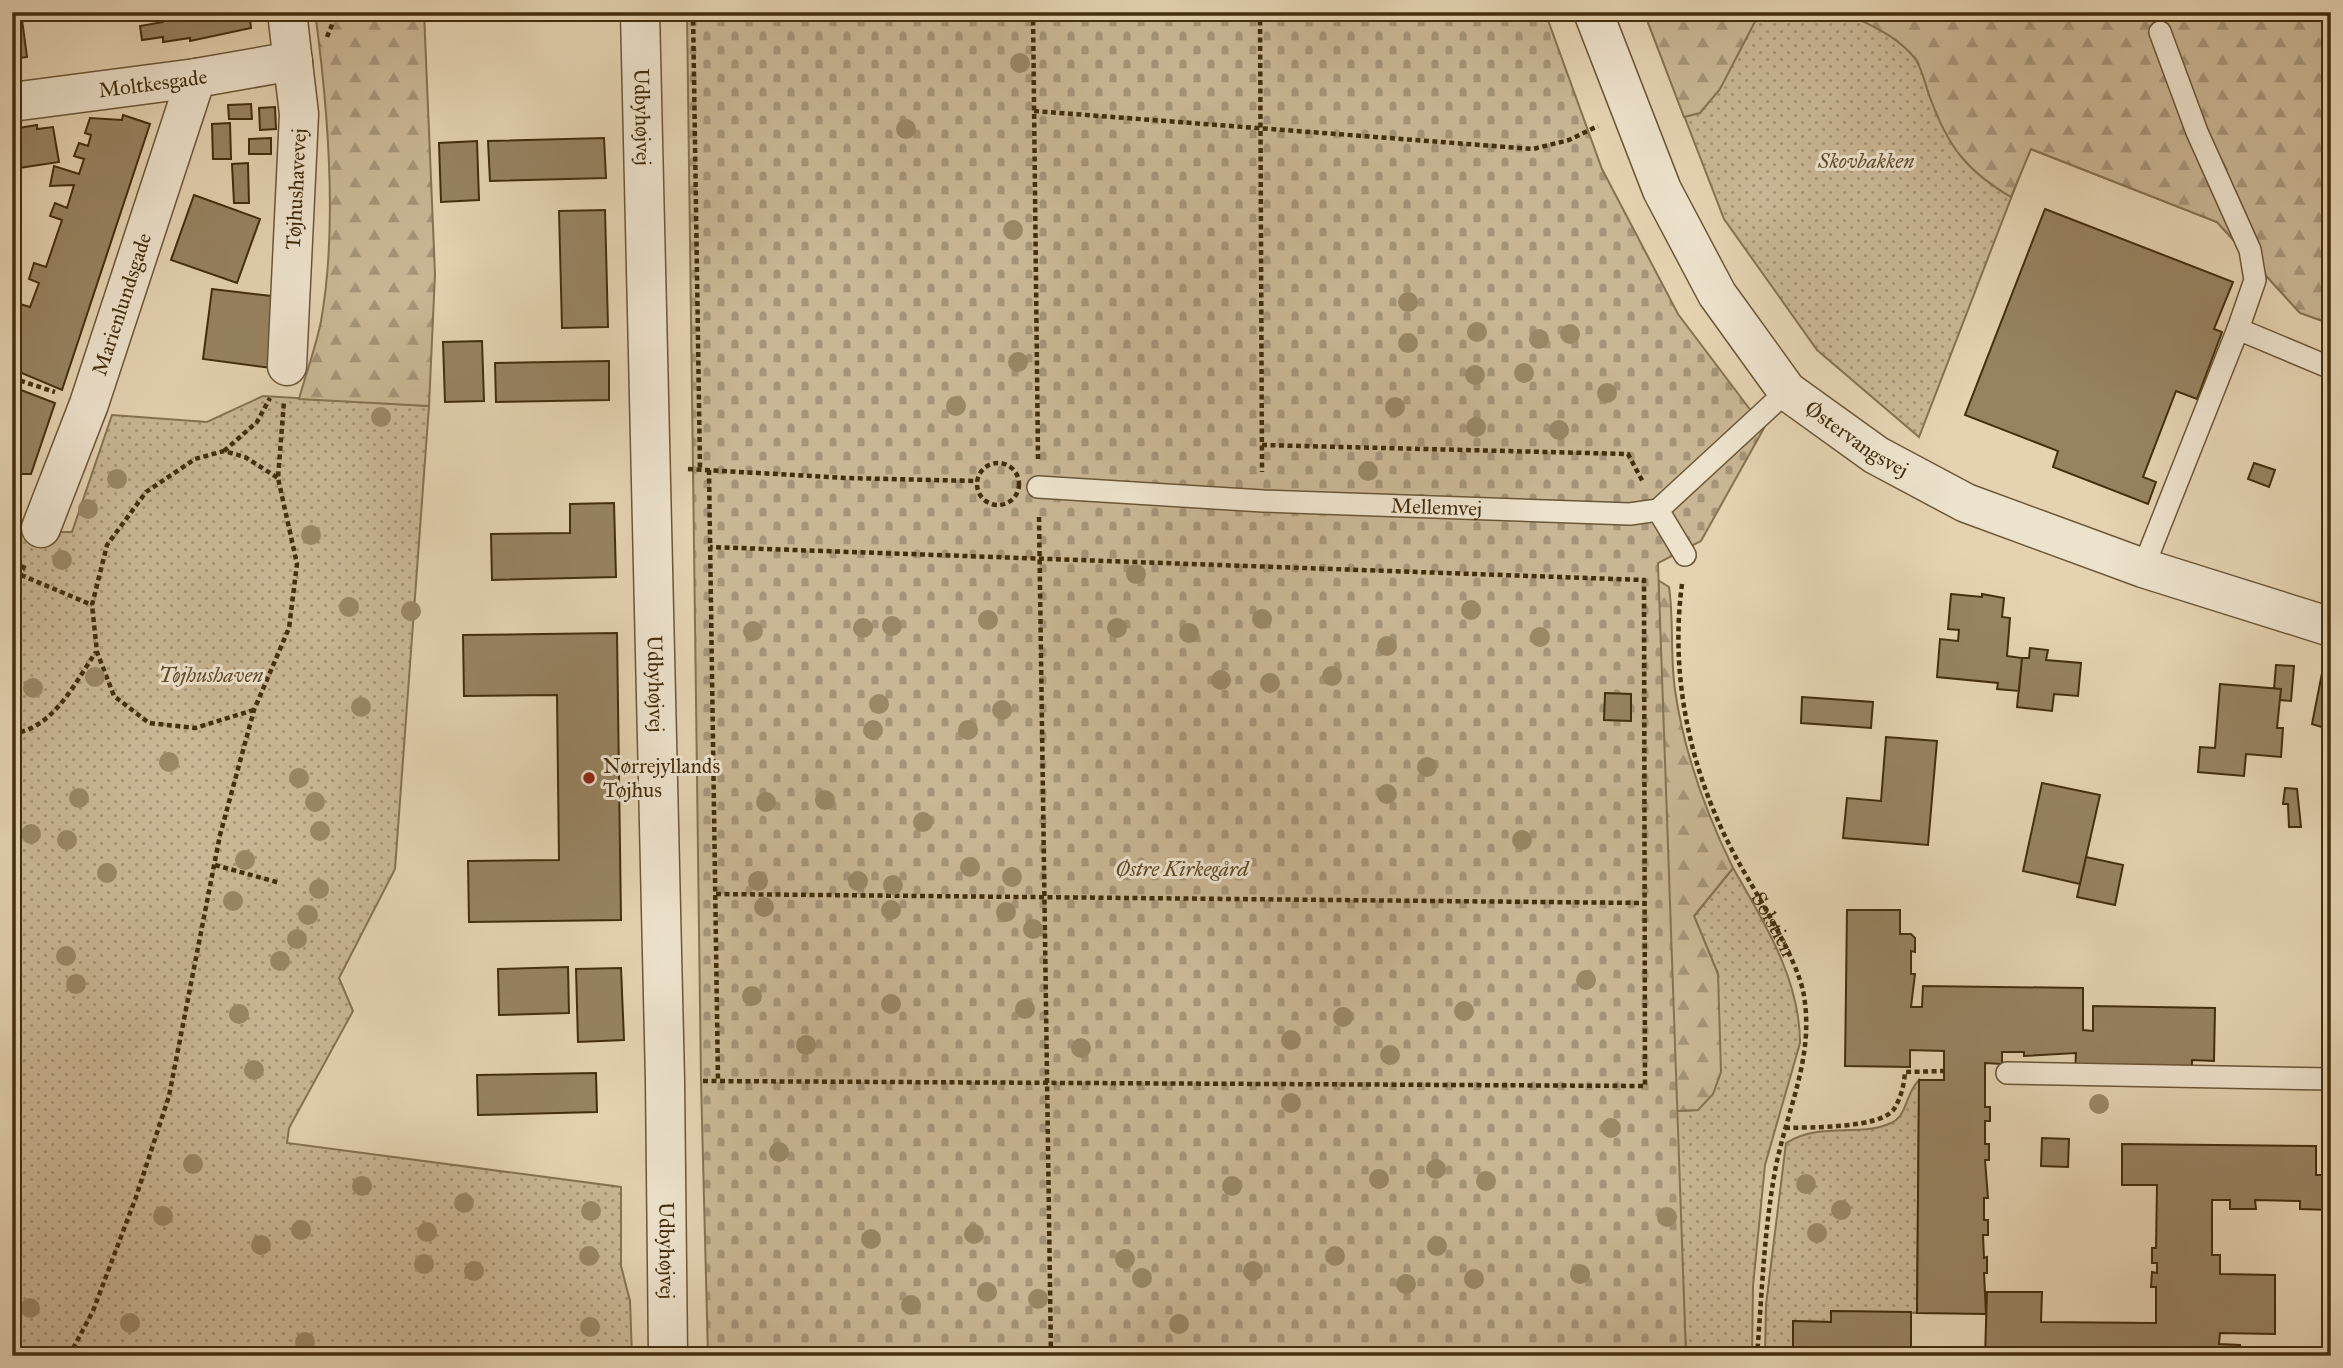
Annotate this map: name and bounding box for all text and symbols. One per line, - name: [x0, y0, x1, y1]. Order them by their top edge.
- street label: Moltkesgade: [97, 63, 209, 104]
- street label: Udbyhøjvej: [628, 68, 657, 166]
- street label: Tøjhushavevej: [280, 128, 312, 250]
- park label: Skovbakken: [1817, 148, 1914, 174]
- street label: Marienlundsgade: [86, 229, 157, 379]
- street label: Østervangsvej: [1800, 395, 1913, 483]
- street label: Mellemvej: [1390, 493, 1483, 522]
- street label: Udbyhøjvej: [642, 635, 670, 733]
- park label: Tøjhushaven: [159, 662, 263, 688]
- place label: Nørrejyllands Tøjhus: [603, 753, 720, 803]
- marker: Nørrejyllands Tøjhus: [581, 770, 597, 786]
- park label: Østre Kirkegård: [1115, 856, 1251, 882]
- street label: Solstien: [1746, 887, 1802, 961]
- street label: Udbyhøjvej: [653, 1202, 680, 1300]

